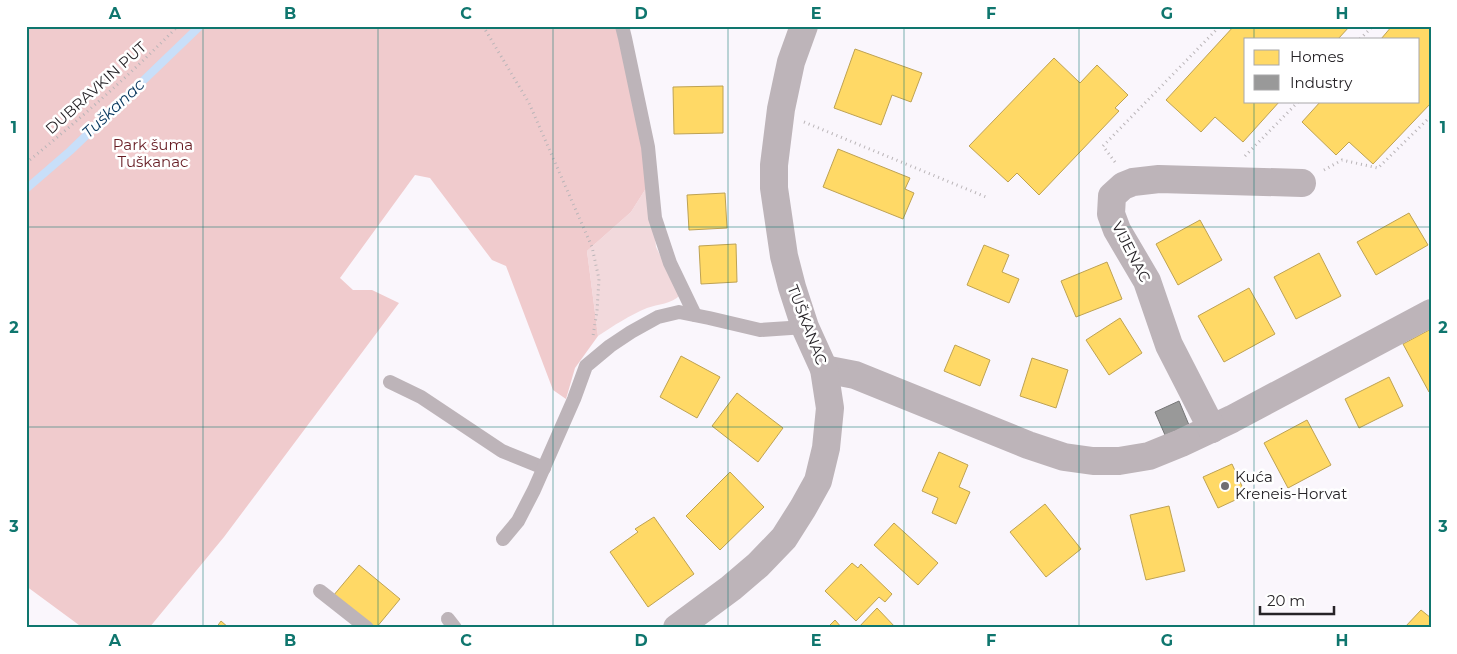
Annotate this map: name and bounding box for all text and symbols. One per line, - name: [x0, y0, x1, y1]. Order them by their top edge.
- text: A: [108, 4, 122, 23]
- text: B: [284, 4, 296, 23]
- text: C: [460, 4, 472, 23]
- text: D: [634, 4, 648, 23]
- text: E: [811, 4, 821, 23]
- text: F: [986, 4, 996, 23]
- text: G: [1161, 4, 1173, 23]
- text: H: [1336, 4, 1348, 23]
- street label: DUBRAVKIN PUT: [41, 37, 150, 138]
- legend: [1244, 38, 1420, 102]
- text: Homes: [1290, 47, 1344, 66]
- text: Industry: [1290, 73, 1353, 92]
- water label: Tuškanac: [78, 75, 148, 142]
- text: 1: [11, 118, 17, 137]
- text: 1: [1440, 118, 1446, 137]
- park label: Park šuma Tuškanac: [113, 135, 193, 171]
- street label: VIJENAC: [1108, 218, 1155, 286]
- street label: TUŠKANAC: [784, 282, 832, 368]
- text: 2: [9, 318, 19, 337]
- text: 2: [1438, 318, 1448, 337]
- place label: Kuća Kreneis-Horvat: [1235, 467, 1347, 503]
- marker: Kuća Kreneis-Horvat: [1219, 480, 1231, 492]
- text: 3: [8, 517, 19, 536]
- text: 3: [1437, 517, 1448, 536]
- scale bar: [1260, 584, 1333, 616]
- text: 20 m: [1267, 591, 1305, 610]
- text: A: [108, 631, 122, 650]
- text: B: [284, 631, 296, 650]
- text: C: [460, 631, 472, 650]
- text: D: [634, 631, 648, 650]
- text: E: [811, 631, 821, 650]
- text: F: [986, 631, 996, 650]
- text: G: [1161, 631, 1173, 650]
- text: H: [1336, 631, 1348, 650]

